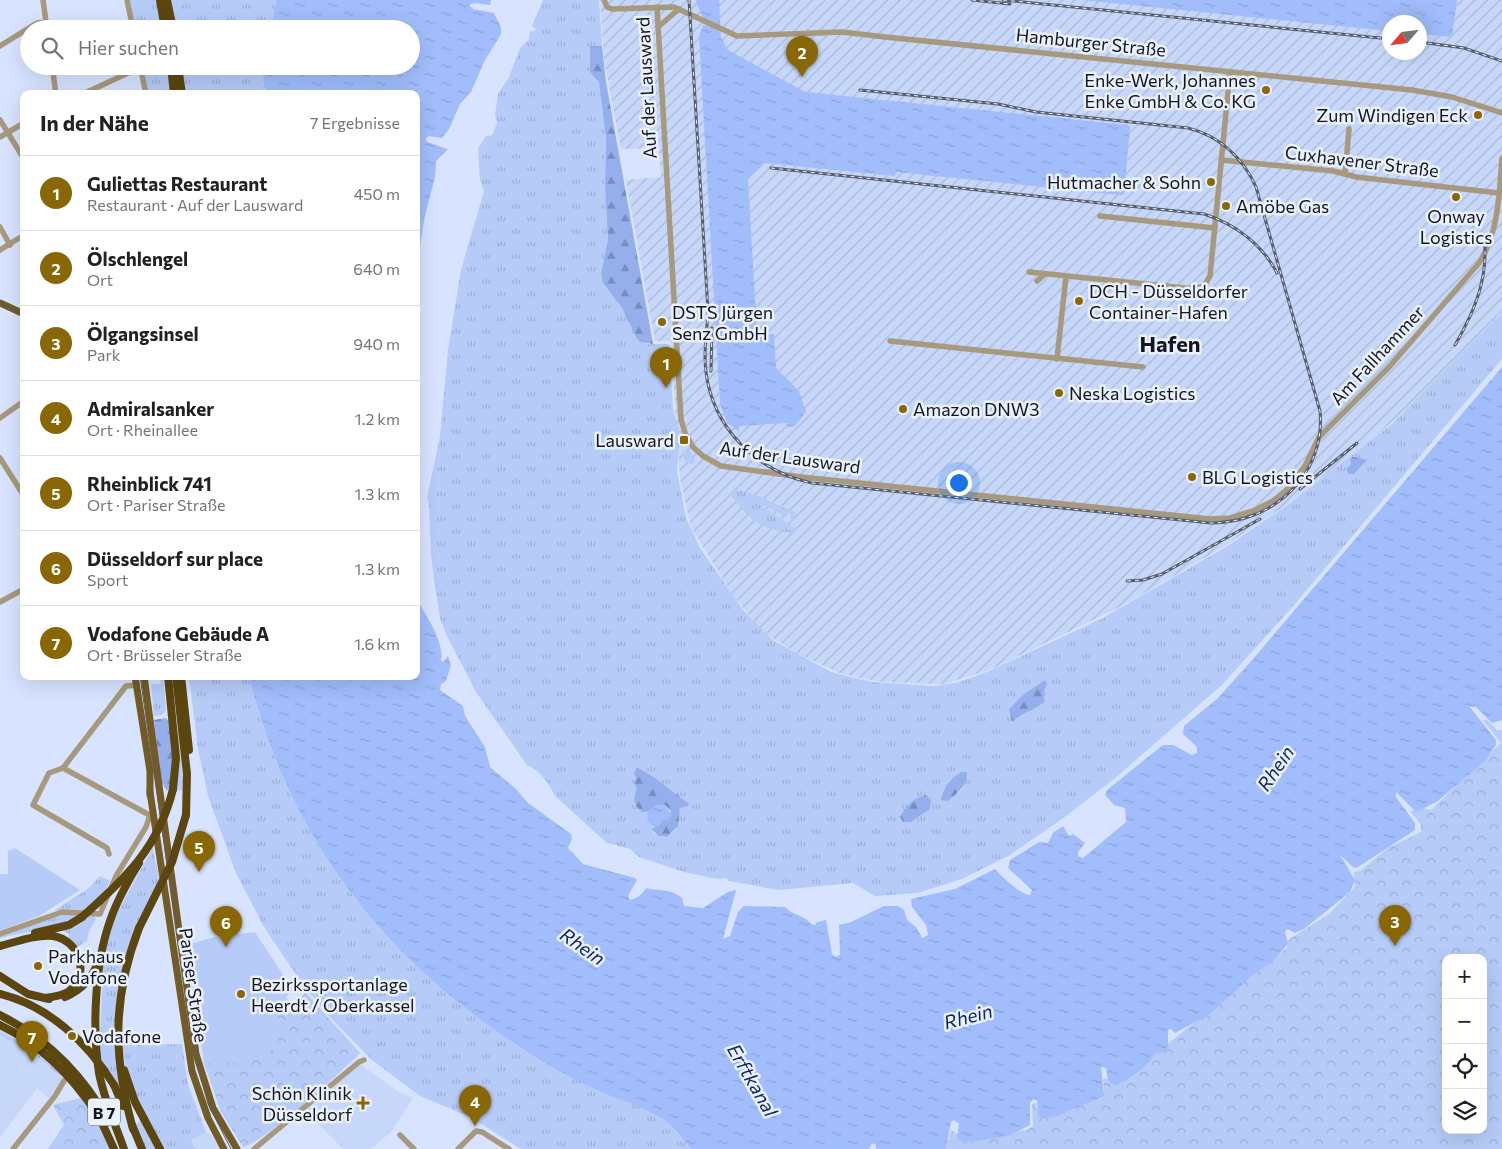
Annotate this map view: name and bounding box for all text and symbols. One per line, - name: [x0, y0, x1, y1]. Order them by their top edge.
- north arrow: [1382, 15, 1427, 60]
- street label: Auf der Lausward: [631, 16, 661, 160]
- search box: [20, 20, 420, 75]
- street label: Hamburger Straße: [1015, 23, 1167, 61]
- icon: search: [38, 34, 66, 62]
- text: Hier suchen: [78, 36, 179, 59]
- pin: 2: [786, 36, 818, 77]
- place label: Enke-Werk, Johannes Enke GmbH & Co. KG: [1084, 69, 1256, 112]
- marker: Enke-Werk, Johannes Enke GmbH & Co. KG: [1260, 84, 1272, 96]
- place label: Zum Windigen Eck: [1316, 104, 1468, 126]
- marker: Zum Windigen Eck: [1472, 109, 1484, 121]
- text: In der Nähe: [40, 110, 149, 135]
- text: 7 Ergebnisse: [310, 113, 400, 132]
- street label: Cuxhavener Straße: [1284, 141, 1440, 181]
- place label: Hutmacher & Sohn: [1047, 171, 1201, 193]
- text: Guliettas Restaurant: [87, 172, 267, 195]
- marker: Hutmacher & Sohn: [1205, 176, 1217, 188]
- text: 1: [52, 184, 60, 203]
- text: 450 m: [354, 184, 400, 203]
- marker: Onway Logistics: [1450, 191, 1462, 203]
- text: Restaurant · Auf der Lausward: [87, 195, 303, 214]
- place label: Amöbe Gas: [1236, 195, 1329, 217]
- marker: Amöbe Gas: [1220, 200, 1232, 212]
- place label: Onway Logistics: [1420, 205, 1492, 248]
- text: Ölschlengel: [87, 247, 188, 270]
- text: 2: [51, 259, 61, 278]
- text: 640 m: [353, 259, 400, 278]
- text: Ort: [87, 270, 113, 289]
- place label: DCH - Düsseldorfer Container-Hafen: [1089, 280, 1248, 323]
- marker: DCH - Düsseldorfer Container-Hafen: [1073, 295, 1085, 307]
- place label: DSTS Jürgen Senz GmbH: [672, 301, 773, 344]
- street label: Am Fallhammer: [1325, 301, 1429, 409]
- marker: DSTS Jürgen Senz GmbH: [656, 316, 668, 328]
- text: Ölgangsinsel: [87, 322, 199, 345]
- district label: Hafen: [1139, 330, 1201, 357]
- text: 3: [51, 334, 61, 353]
- text: 940 m: [353, 334, 400, 353]
- text: Park: [87, 345, 120, 364]
- pin: 1: [650, 347, 682, 388]
- place label: Neska Logistics: [1069, 382, 1196, 404]
- marker: Neska Logistics: [1053, 387, 1065, 399]
- text: Admiralsanker: [87, 397, 214, 420]
- place label: Amazon DNW3: [913, 398, 1039, 420]
- marker: Amazon DNW3: [897, 403, 909, 415]
- text: 4: [51, 409, 61, 428]
- text: 1.2 km: [355, 409, 400, 428]
- text: Ort · Rheinallee: [87, 420, 198, 439]
- place label: Lausward: [595, 429, 674, 451]
- marker: Lausward: [678, 434, 690, 446]
- street label: Auf der Lausward: [718, 436, 862, 478]
- place label: BLG Logistics: [1202, 466, 1313, 488]
- your location: [946, 470, 972, 496]
- marker: BLG Logistics: [1186, 471, 1198, 483]
- text: Rheinblick 741: [87, 472, 212, 495]
- text: 5: [51, 484, 61, 503]
- text: 1.3 km: [355, 484, 400, 503]
- text: Ort · Pariser Straße: [87, 495, 226, 514]
- text: Düsseldorf sur place: [87, 547, 263, 570]
- text: 6: [51, 559, 61, 578]
- text: 1.3 km: [355, 559, 400, 578]
- text: Sport: [87, 570, 128, 589]
- text: Vodafone Gebäude A: [87, 622, 269, 645]
- text: 7: [52, 634, 60, 653]
- text: 1.6 km: [354, 634, 400, 653]
- text: Ort · Brüsseler Straße: [87, 645, 242, 664]
- water label: Rhein: [1252, 741, 1298, 795]
- pin: 5: [183, 831, 215, 872]
- pin: 3: [1379, 905, 1411, 946]
- pin: 6: [210, 906, 242, 947]
- water label: Rhein: [556, 922, 610, 970]
- street label: Pariser Straße: [175, 926, 213, 1044]
- place label: Parkhaus Vodafone: [48, 945, 127, 988]
- map controls: [1442, 954, 1487, 1134]
- button: +: [1442, 954, 1487, 999]
- marker: Parkhaus Vodafone: [32, 960, 44, 972]
- place label: Bezirkssportanlage Heerdt / Oberkassel: [251, 973, 415, 1016]
- marker: Bezirkssportanlage Heerdt / Oberkassel: [235, 988, 247, 1000]
- water label: Rhein: [941, 998, 995, 1034]
- button: −: [1442, 999, 1487, 1044]
- pin: 7: [16, 1021, 48, 1062]
- place label: Vodafone: [82, 1025, 161, 1047]
- marker: Vodafone: [66, 1030, 78, 1042]
- water label: Erftkanal: [723, 1040, 784, 1121]
- button: locate: [1442, 1044, 1487, 1089]
- place label: Schön Klinik Düsseldorf: [252, 1082, 353, 1125]
- pin: 4: [459, 1085, 491, 1126]
- button: layers: [1442, 1089, 1487, 1134]
- marker: Schön Klinik Düsseldorf: [356, 1096, 370, 1110]
- road number: B 7: [88, 1098, 120, 1126]

